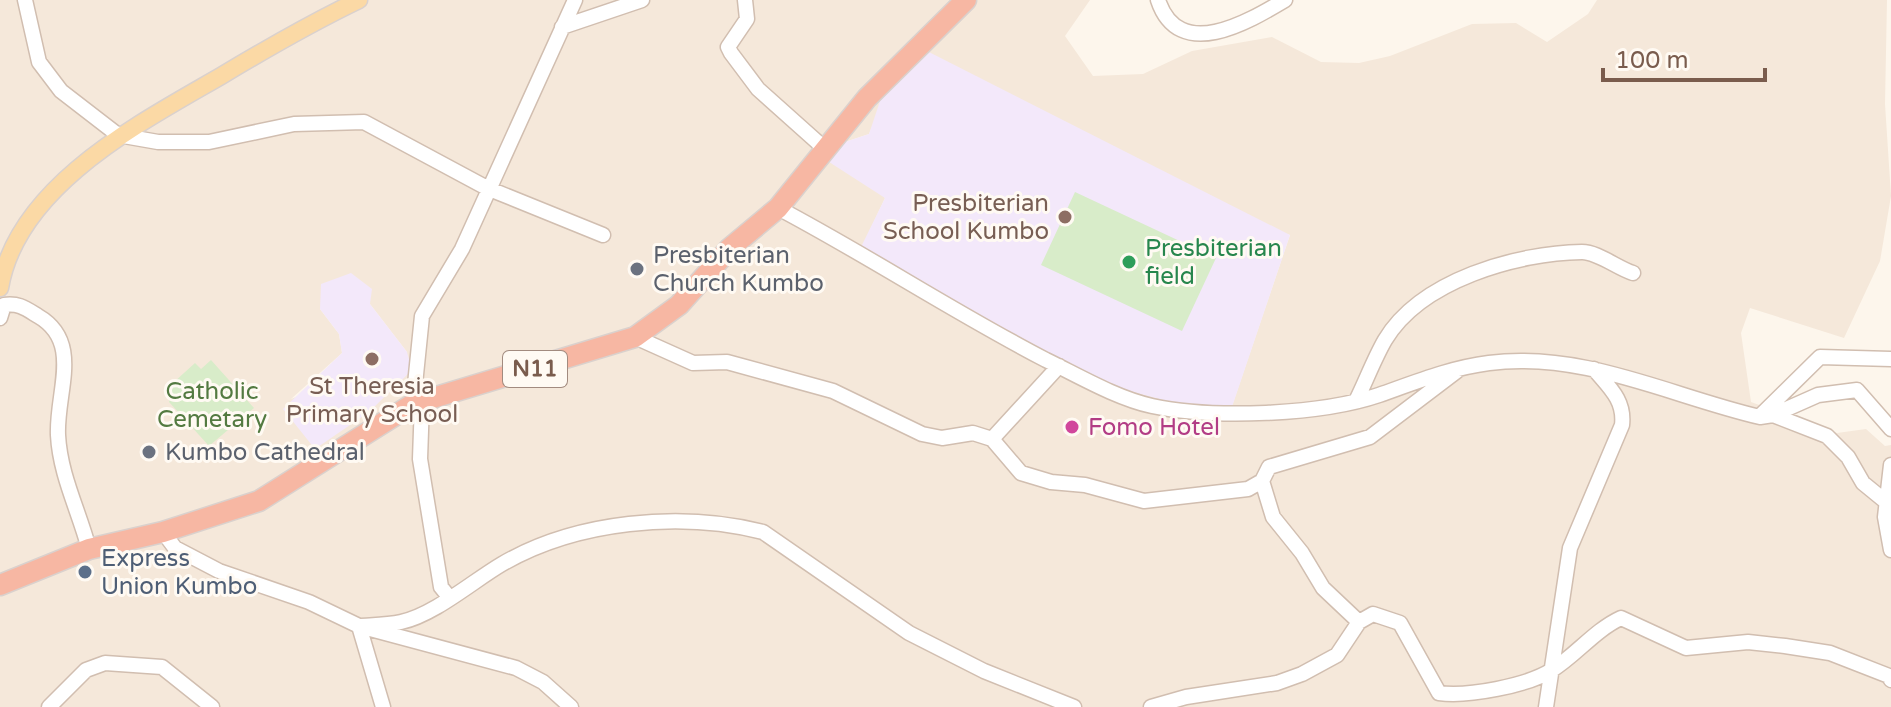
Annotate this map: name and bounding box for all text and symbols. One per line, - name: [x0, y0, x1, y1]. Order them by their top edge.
- scale bar: [1603, 32, 1765, 82]
- text: 100 m: [1615, 46, 1689, 75]
- place label: Presbiterian School Kumbo: [883, 189, 1049, 246]
- marker: Presbiterian School Kumbo: [1056, 208, 1074, 226]
- place label: Presbiterian field: [1145, 234, 1282, 291]
- place label: Presbiterian Church Kumbo: [653, 241, 824, 298]
- marker: Presbiterian field: [1120, 253, 1138, 271]
- marker: Presbiterian Church Kumbo: [628, 260, 646, 278]
- marker: St Theresia Primary School: [363, 350, 381, 368]
- road number: N11: [503, 351, 567, 387]
- place label: St Theresia Primary School: [286, 372, 458, 429]
- park label: Catholic Cemetary: [157, 377, 267, 434]
- place label: Fomo Hotel: [1088, 413, 1220, 442]
- marker: Fomo Hotel: [1063, 418, 1081, 436]
- place label: Kumbo Cathedral: [165, 438, 365, 467]
- marker: Kumbo Cathedral: [140, 443, 158, 461]
- place label: Express Union Kumbo: [101, 544, 257, 601]
- marker: Express Union Kumbo: [76, 563, 94, 581]

